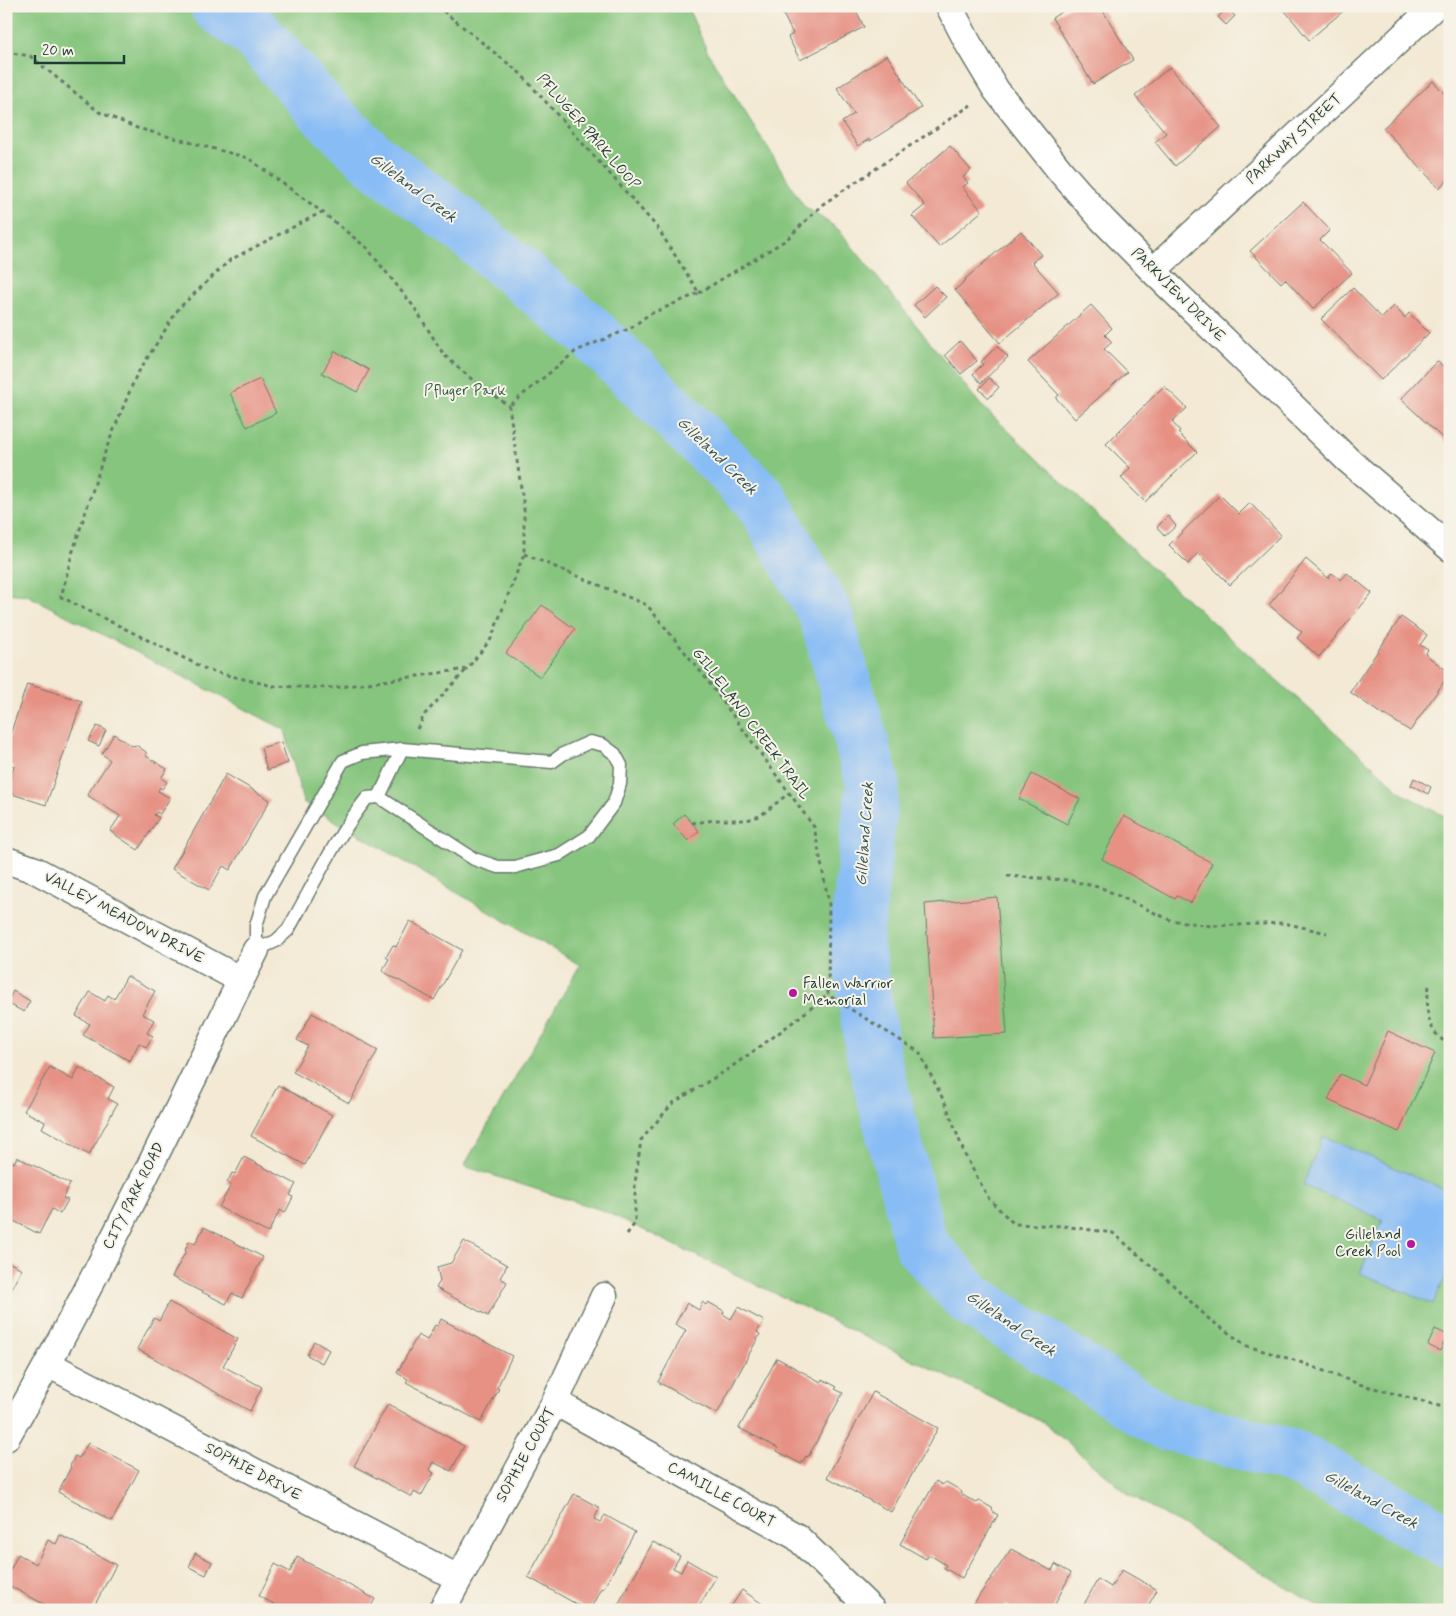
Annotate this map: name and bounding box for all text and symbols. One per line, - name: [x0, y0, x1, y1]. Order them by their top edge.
- scale bar: [35, 32, 124, 64]
- text: 20 m: [42, 41, 74, 61]
- street label: PFLUGER PARK LOOP: [532, 70, 644, 194]
- street label: PARKWAY STREET: [1242, 89, 1346, 189]
- water label: Gilleland Creek: [365, 148, 461, 228]
- street label: PARKVIEW DRIVE: [1127, 244, 1230, 347]
- park label: Pfluger Park: [424, 381, 506, 401]
- water label: Gilleland Creek: [672, 412, 762, 500]
- street label: GILLELAND CREEK TRAIL: [687, 644, 815, 804]
- water label: Gilleland Creek: [851, 781, 879, 887]
- street label: VALLEY MEADOW DRIVE: [40, 867, 208, 969]
- place label: Fallen Warrior Memorial: [803, 974, 893, 1011]
- marker: Fallen Warrior Memorial: [787, 987, 799, 999]
- street label: CITY PARK ROAD: [98, 1139, 170, 1253]
- place label: Gilleland Creek Pool: [1335, 1225, 1401, 1262]
- marker: Gilleland Creek Pool: [1405, 1238, 1417, 1250]
- water label: Gilleland Creek: [962, 1286, 1060, 1362]
- street label: SOPHIE COURT: [492, 1404, 561, 1506]
- street label: SOPHIE DRIVE: [201, 1438, 305, 1506]
- street label: CAMILLE COURT: [664, 1457, 779, 1533]
- water label: Gilleland Creek: [1320, 1466, 1422, 1534]

